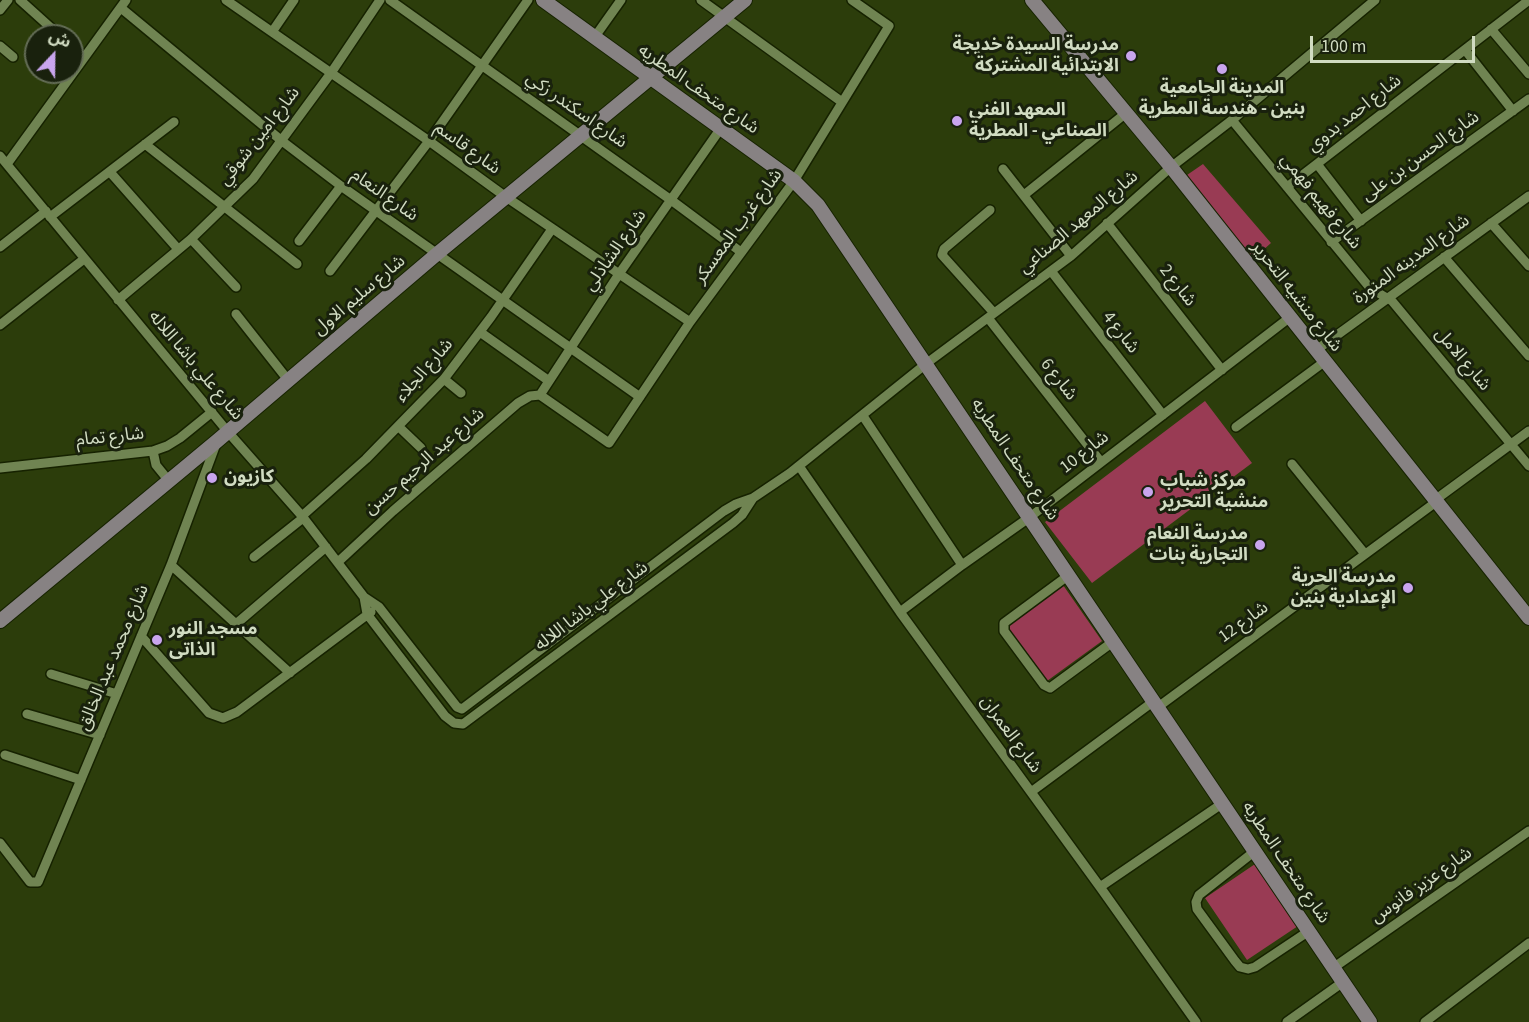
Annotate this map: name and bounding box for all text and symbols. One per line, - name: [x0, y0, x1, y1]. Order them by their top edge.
- north arrow: [24, 24, 84, 84]
- scale bar: [1313, 24, 1478, 62]
- text: ش: [46, 25, 74, 53]
- text: 100 m: [1321, 34, 1366, 59]
- place label: مدرسة السيدة خديجة الابتدائية المشتركة: [953, 35, 1119, 78]
- street label: شارع متحف المطريه: [633, 40, 763, 140]
- marker: مدرسة السيدة خديجة الابتدائية المشتركة: [1124, 49, 1138, 63]
- marker: المدينة الجامعية بنين - هندسة المطرية: [1215, 62, 1229, 76]
- street label: شارع اسكندر زكي: [521, 68, 631, 154]
- street label: شارع احمد بدوي: [1304, 71, 1406, 157]
- place label: المدينة الجامعية بنين - هندسة المطرية: [1139, 78, 1305, 121]
- street label: شارع امين شوقي: [215, 83, 305, 191]
- place label: المعهد الفني الصناعي - المطرية: [969, 100, 1107, 142]
- street label: شارع الحسن بن على: [1358, 107, 1484, 207]
- marker: المعهد الفني الصناعي - المطرية: [950, 114, 964, 128]
- street label: شارع قاسم: [430, 118, 504, 180]
- street label: شارع فهيم فهمي: [1275, 150, 1365, 254]
- street label: شارع النعام: [346, 165, 422, 227]
- street label: شارع غرب المعسكر: [690, 165, 788, 289]
- street label: شارع المعهد الصناعي: [1015, 167, 1143, 279]
- street label: شارع الشاذلي: [580, 206, 652, 296]
- street label: شارع المدينه المنورة: [1350, 210, 1474, 310]
- street label: شارع منشيه التحرير: [1246, 237, 1346, 357]
- street label: شارع سليم الاول: [309, 251, 411, 341]
- street label: شارع 2: [1154, 261, 1200, 311]
- street label: شارع علي باشا اللاله: [143, 307, 247, 425]
- street label: شارع 4: [1097, 308, 1143, 358]
- street label: شارع الامل: [1429, 324, 1495, 396]
- street label: شارع الجلاء: [391, 335, 459, 407]
- street label: شارع 6: [1035, 355, 1081, 405]
- street label: شارع متحف المطريه: [965, 395, 1063, 525]
- street label: شارع عبد الرحيم حسن: [360, 404, 490, 520]
- street label: شارع تمام: [75, 424, 145, 452]
- street label: شارع 10: [1056, 427, 1114, 479]
- place label: كازيون: [224, 467, 274, 489]
- marker: كازيون: [205, 471, 219, 485]
- place label: مركز شباب منشية التحرير: [1160, 471, 1268, 514]
- marker: مركز شباب منشية التحرير: [1141, 485, 1155, 499]
- place label: مدرسة النعام التجارية بنات: [1147, 524, 1248, 566]
- marker: مدرسة النعام التجارية بنات: [1253, 538, 1267, 552]
- street label: شارع علي باشا اللاله: [531, 557, 653, 657]
- place label: مدرسة الحرية الإعدادية بنين: [1291, 567, 1396, 610]
- marker: مدرسة الحرية الإعدادية بنين: [1401, 581, 1415, 595]
- street label: شارع محمد عبد الخالق: [73, 582, 155, 734]
- street label: شارع 12: [1215, 598, 1273, 648]
- place label: مسجد النور الذاتى: [169, 619, 257, 662]
- marker: مسجد النور الذاتى: [150, 633, 164, 647]
- street label: شارع العمران: [975, 692, 1045, 778]
- street label: شارع متحف المطريه: [1236, 798, 1334, 928]
- street label: شارع عزيز فانوس: [1367, 843, 1477, 929]

